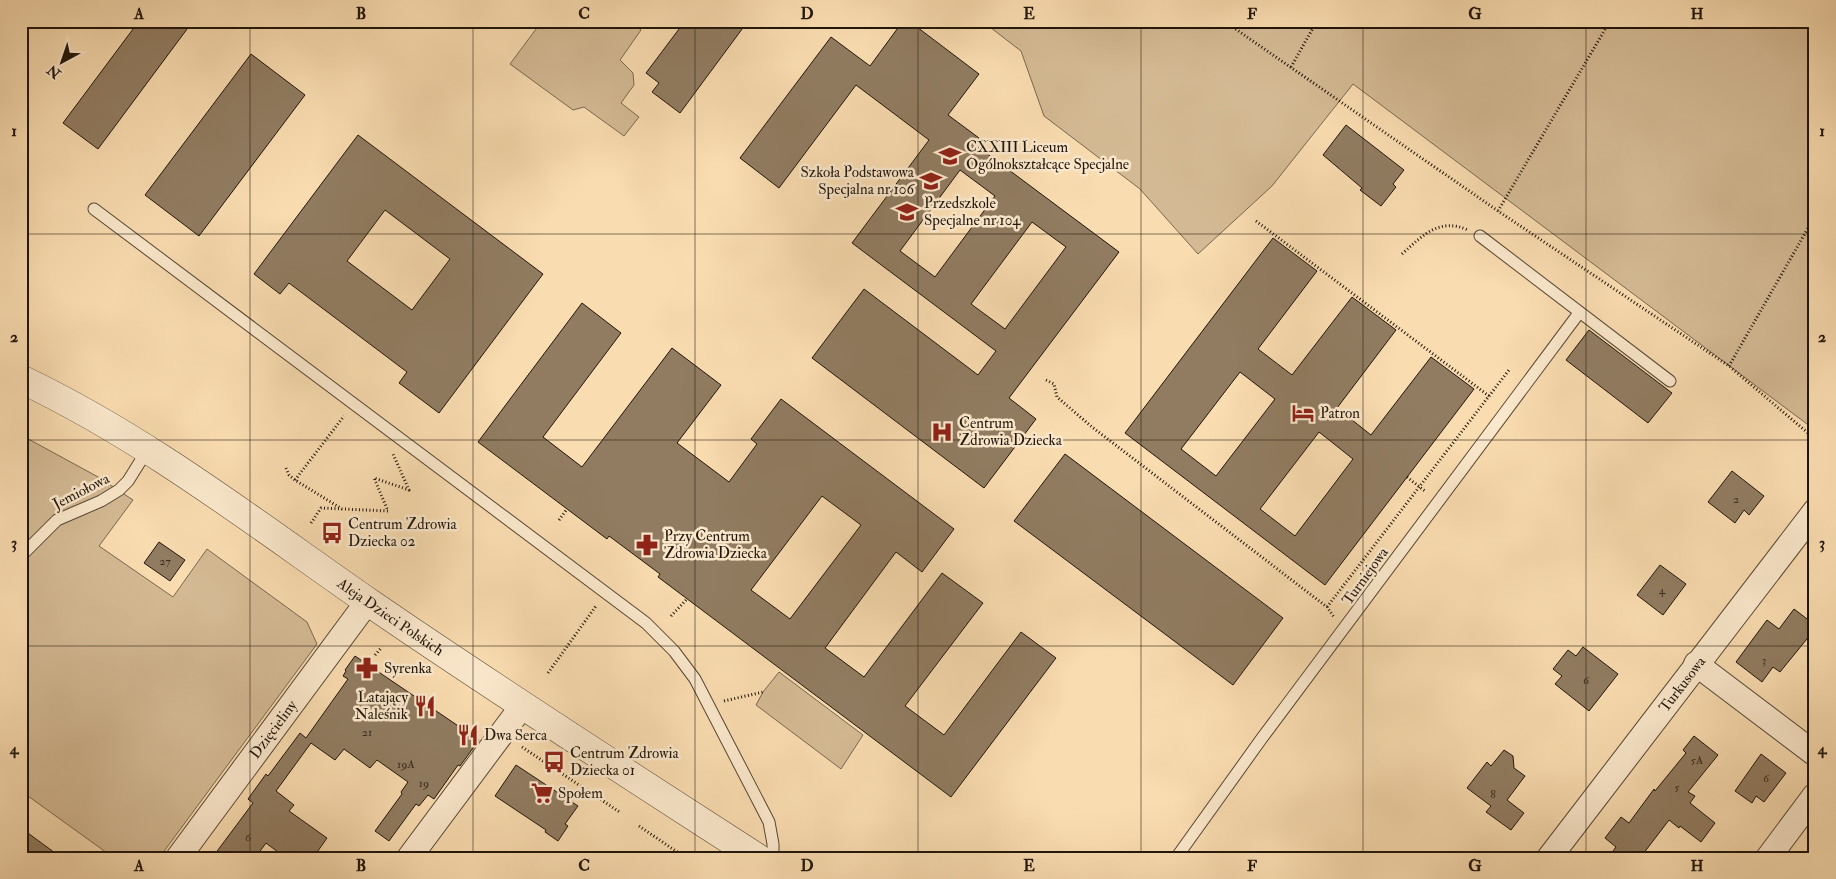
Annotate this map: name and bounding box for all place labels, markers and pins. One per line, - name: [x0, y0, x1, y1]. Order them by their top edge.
- place label: CXXIII Liceum Ogólnokształcące Specjalne: [966, 138, 1129, 175]
- school or university icon: CXXIII Liceum Ogólnokształcące Specjalne: [937, 143, 963, 169]
- place label: Szkoła Podstawowa Specjalna nr 106: [801, 163, 915, 200]
- school or university icon: Szkoła Podstawowa Specjalna nr 106: [918, 168, 944, 194]
- place label: Przedszkole Specjalne nr 104: [924, 194, 1021, 231]
- school or university icon: Przedszkole Specjalne nr 104: [894, 199, 920, 225]
- hotel icon: Patron: [1290, 400, 1316, 426]
- place label: Patron: [1320, 404, 1360, 423]
- place label: Centrum Zdrowia Dziecka: [959, 414, 1063, 450]
- hospital icon: Centrum Zdrowia Dziecka: [929, 419, 955, 445]
- place label: Centrum Zdrowia Dziecka 02: [348, 515, 457, 551]
- bus stop icon: Centrum Zdrowia Dziecka 02: [319, 520, 345, 546]
- place label: Przy Centrum Zdrowia Dziecka: [664, 527, 768, 563]
- pharmacy icon: Przy Centrum Zdrowia Dziecka: [634, 532, 660, 558]
- pharmacy icon: Syrenka: [354, 655, 380, 681]
- place label: Syrenka: [384, 659, 432, 678]
- place label: Latający Naleśnik: [355, 688, 408, 724]
- restaurant icon: Latający Naleśnik: [412, 693, 438, 719]
- restaurant icon: Dwa Serca: [455, 722, 481, 748]
- place label: Dwa Serca: [484, 726, 548, 745]
- place label: Centrum Zdrowia Dziecka 01: [570, 744, 679, 780]
- bus stop icon: Centrum Zdrowia Dziecka 01: [541, 749, 567, 775]
- supermarket icon: Społem: [529, 780, 555, 806]
- place label: Społem: [558, 784, 603, 804]

